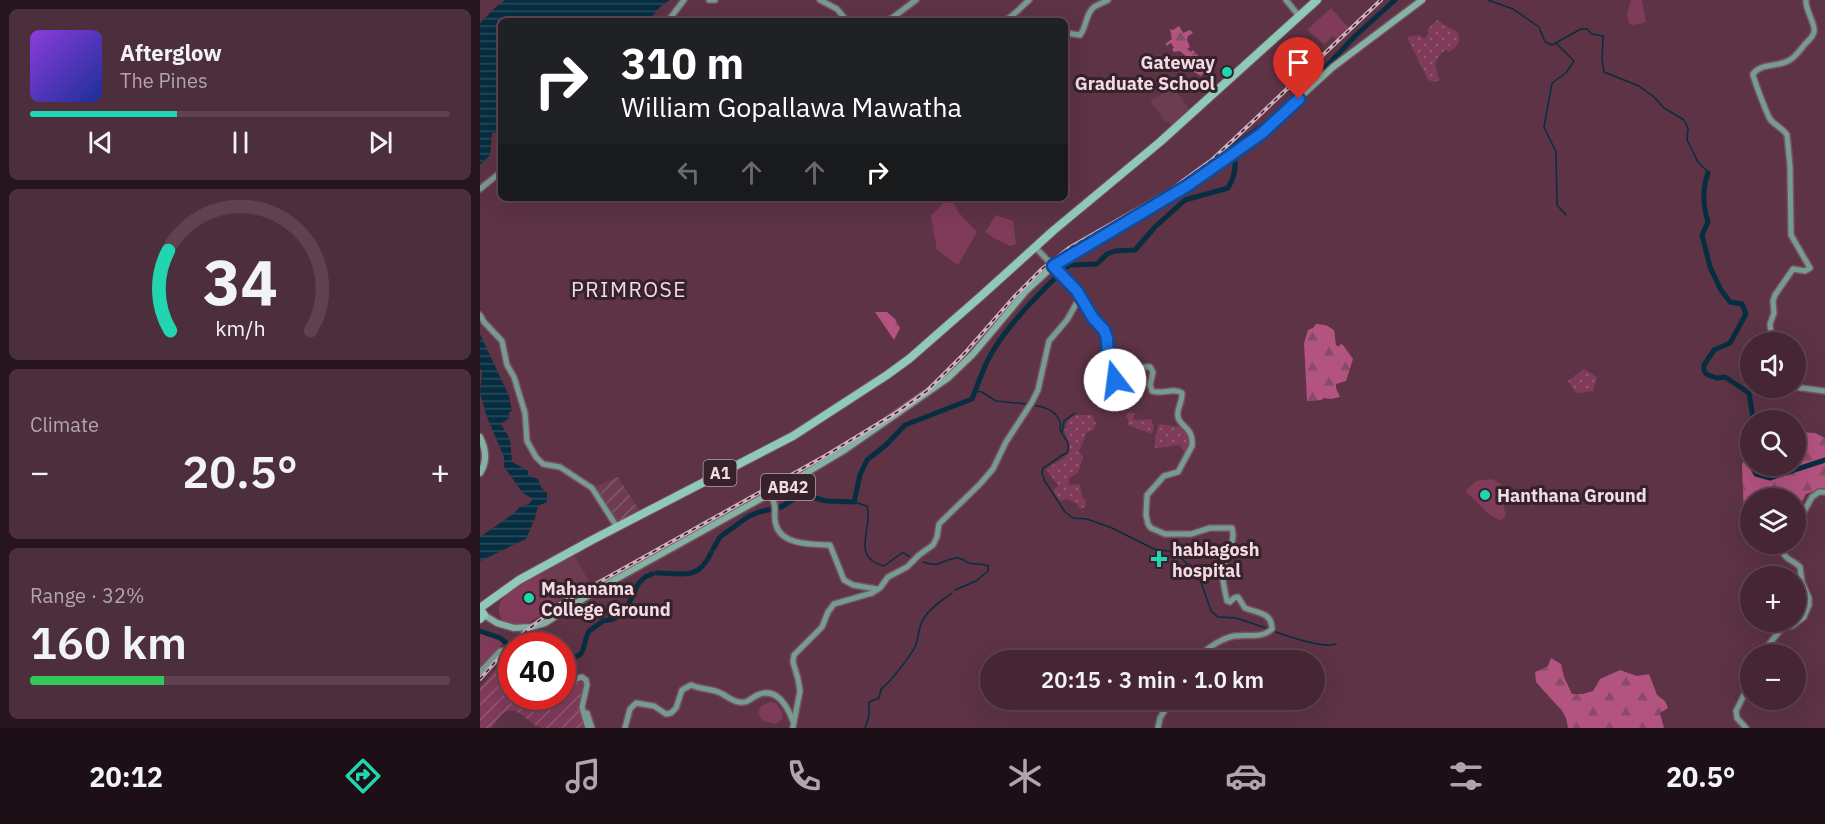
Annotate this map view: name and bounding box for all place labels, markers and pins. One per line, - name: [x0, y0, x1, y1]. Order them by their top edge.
- pin: [1273, 37, 1324, 99]
- place label: Gateway Graduate School: [1075, 51, 1216, 95]
- marker: Gateway Graduate School: [1220, 65, 1234, 79]
- place label: Hanthana Ground: [1497, 484, 1647, 507]
- marker: Hanthana Ground: [1478, 488, 1492, 502]
- place label: hablagosh hospital: [1172, 538, 1259, 582]
- marker: hablagosh hospital: [1150, 550, 1168, 568]
- place label: Mahanama College Ground: [541, 577, 671, 621]
- marker: Mahanama College Ground: [522, 591, 536, 605]

